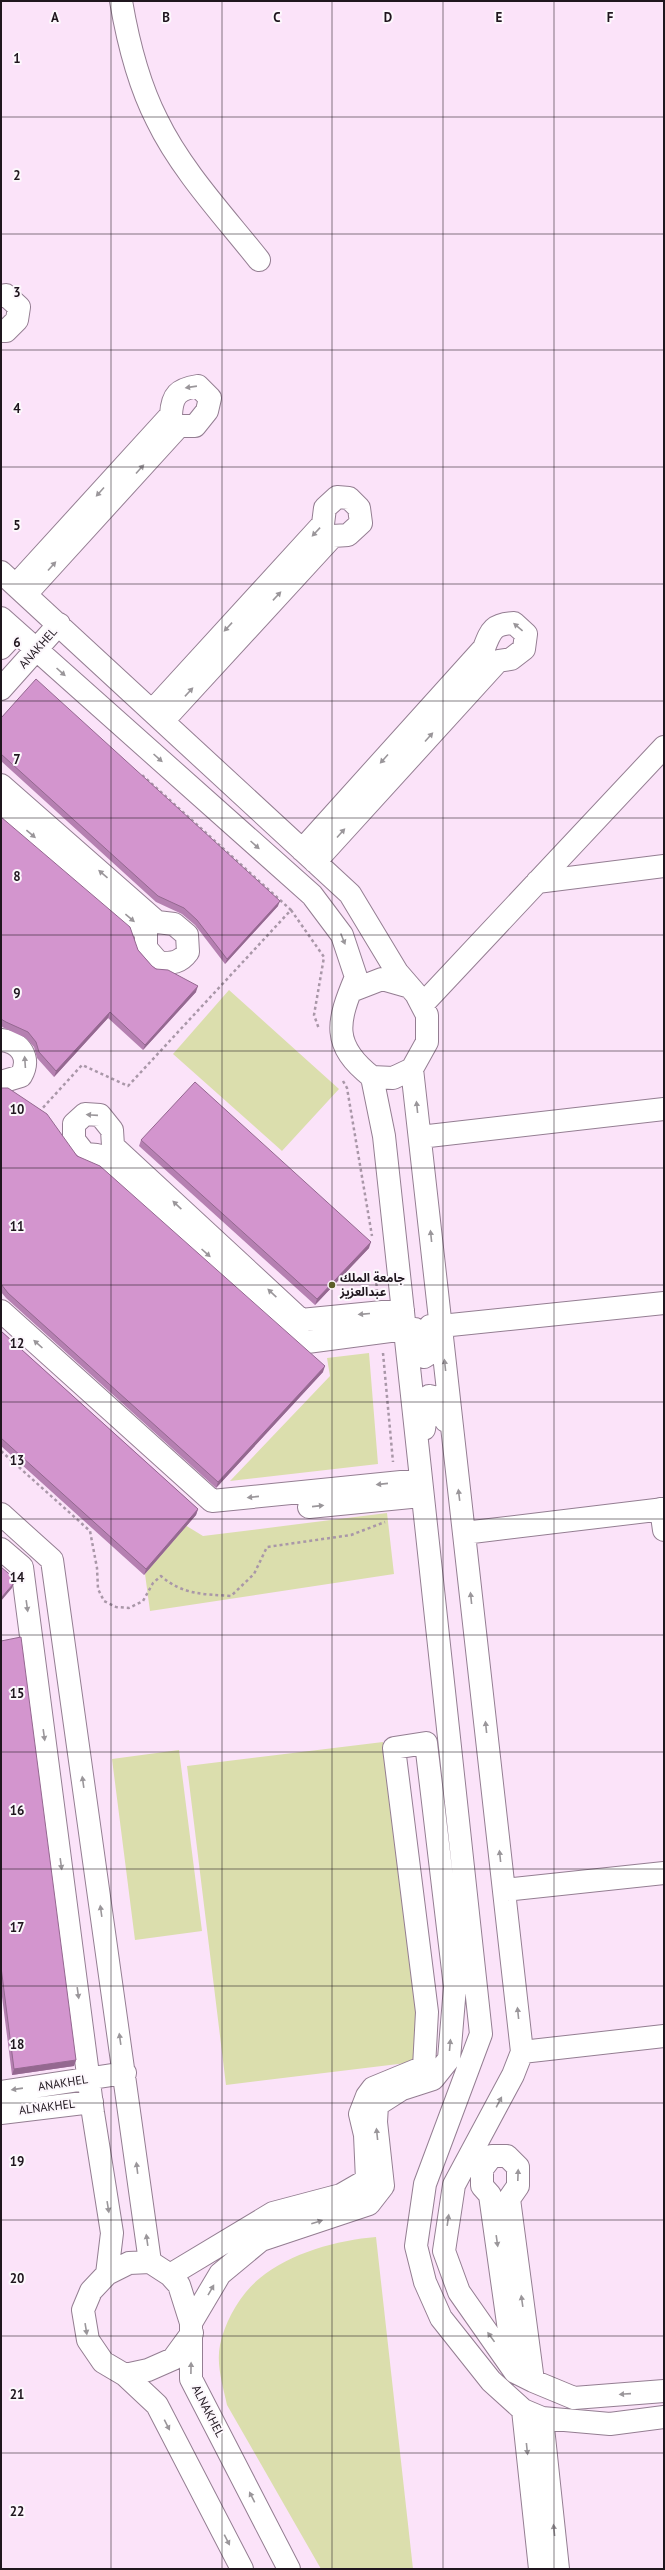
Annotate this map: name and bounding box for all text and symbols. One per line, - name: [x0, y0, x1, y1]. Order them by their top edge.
- text: A: [51, 9, 59, 26]
- text: B: [162, 9, 170, 26]
- text: C: [273, 9, 281, 26]
- text: D: [384, 9, 392, 26]
- text: E: [496, 9, 503, 26]
- text: F: [607, 9, 614, 26]
- text: 1: [13, 50, 21, 67]
- text: 2: [13, 167, 21, 184]
- text: 3: [13, 284, 21, 301]
- one-way arrow: [185, 384, 198, 391]
- text: 4: [13, 400, 21, 417]
- one-way arrow: [135, 465, 144, 474]
- one-way arrow: [96, 487, 105, 498]
- text: 5: [13, 517, 21, 534]
- one-way arrow: [312, 527, 321, 536]
- one-way arrow: [48, 560, 57, 571]
- one-way arrow: [272, 592, 281, 601]
- one-way arrow: [224, 623, 233, 632]
- one-way arrow: [513, 623, 524, 632]
- street label: ANAKHEL: [15, 624, 60, 671]
- text: 6: [13, 634, 21, 651]
- one-way arrow: [57, 667, 66, 676]
- one-way arrow: [184, 687, 194, 697]
- one-way arrow: [424, 732, 433, 742]
- text: 7: [13, 751, 21, 768]
- one-way arrow: [153, 754, 164, 763]
- one-way arrow: [379, 754, 388, 764]
- one-way arrow: [337, 828, 346, 838]
- one-way arrow: [25, 829, 36, 838]
- one-way arrow: [250, 840, 261, 849]
- text: 8: [13, 868, 21, 885]
- one-way arrow: [98, 870, 107, 879]
- one-way arrow: [124, 914, 135, 923]
- one-way arrow: [340, 934, 346, 945]
- text: 9: [13, 985, 21, 1002]
- one-way arrow: [21, 1056, 28, 1068]
- text: 10: [10, 1101, 24, 1118]
- one-way arrow: [413, 1101, 420, 1113]
- one-way arrow: [86, 1111, 98, 1118]
- one-way arrow: [172, 1200, 182, 1209]
- text: 11: [10, 1218, 24, 1235]
- one-way arrow: [428, 1230, 434, 1242]
- one-way arrow: [201, 1248, 212, 1257]
- place label: جامعة الملك عبدالعزيز: [339, 1270, 405, 1299]
- marker: جامعة الملك عبدالعزيز: [327, 1280, 337, 1290]
- one-way arrow: [267, 1288, 277, 1298]
- one-way arrow: [358, 1311, 370, 1317]
- text: 12: [10, 1335, 24, 1352]
- one-way arrow: [32, 1340, 43, 1349]
- one-way arrow: [442, 1359, 449, 1371]
- text: 13: [10, 1452, 24, 1469]
- one-way arrow: [376, 1481, 388, 1487]
- one-way arrow: [456, 1489, 463, 1501]
- one-way arrow: [246, 1494, 259, 1500]
- one-way arrow: [312, 1502, 324, 1509]
- text: 14: [10, 1569, 25, 1586]
- one-way arrow: [468, 1592, 474, 1604]
- one-way arrow: [24, 1600, 30, 1612]
- text: 15: [10, 1685, 24, 1702]
- one-way arrow: [482, 1721, 489, 1733]
- one-way arrow: [41, 1729, 47, 1741]
- one-way arrow: [80, 1776, 86, 1788]
- text: 16: [10, 1802, 24, 1819]
- one-way arrow: [497, 1850, 504, 1862]
- one-way arrow: [58, 1858, 64, 1870]
- one-way arrow: [98, 1904, 104, 1917]
- text: 17: [10, 1919, 24, 1936]
- one-way arrow: [75, 1987, 81, 1999]
- one-way arrow: [515, 2007, 521, 2019]
- one-way arrow: [117, 2033, 123, 2045]
- text: 18: [10, 2036, 24, 2053]
- one-way arrow: [447, 2039, 453, 2051]
- street label: ANAKHEL: [37, 2071, 89, 2094]
- one-way arrow: [11, 2086, 23, 2092]
- street label: ALNAKHEL: [18, 2096, 76, 2117]
- one-way arrow: [496, 2096, 502, 2108]
- one-way arrow: [374, 2128, 381, 2140]
- text: 19: [10, 2153, 24, 2170]
- one-way arrow: [134, 2162, 140, 2174]
- one-way arrow: [515, 2168, 521, 2181]
- one-way arrow: [105, 2201, 111, 2213]
- one-way arrow: [445, 2214, 451, 2226]
- one-way arrow: [311, 2219, 323, 2225]
- one-way arrow: [144, 2234, 150, 2246]
- one-way arrow: [494, 2235, 500, 2247]
- text: 20: [10, 2270, 24, 2287]
- one-way arrow: [207, 2284, 214, 2296]
- one-way arrow: [519, 2295, 525, 2307]
- one-way arrow: [83, 2323, 89, 2335]
- one-way arrow: [487, 2332, 495, 2342]
- one-way arrow: [188, 2361, 194, 2374]
- street label: ALNAKHEL: [189, 2382, 228, 2439]
- text: 21: [10, 2386, 24, 2403]
- one-way arrow: [619, 2391, 631, 2398]
- one-way arrow: [164, 2419, 171, 2431]
- one-way arrow: [524, 2443, 530, 2455]
- one-way arrow: [249, 2491, 255, 2503]
- text: 22: [10, 2503, 24, 2520]
- one-way arrow: [551, 2524, 557, 2536]
- one-way arrow: [224, 2534, 231, 2546]

